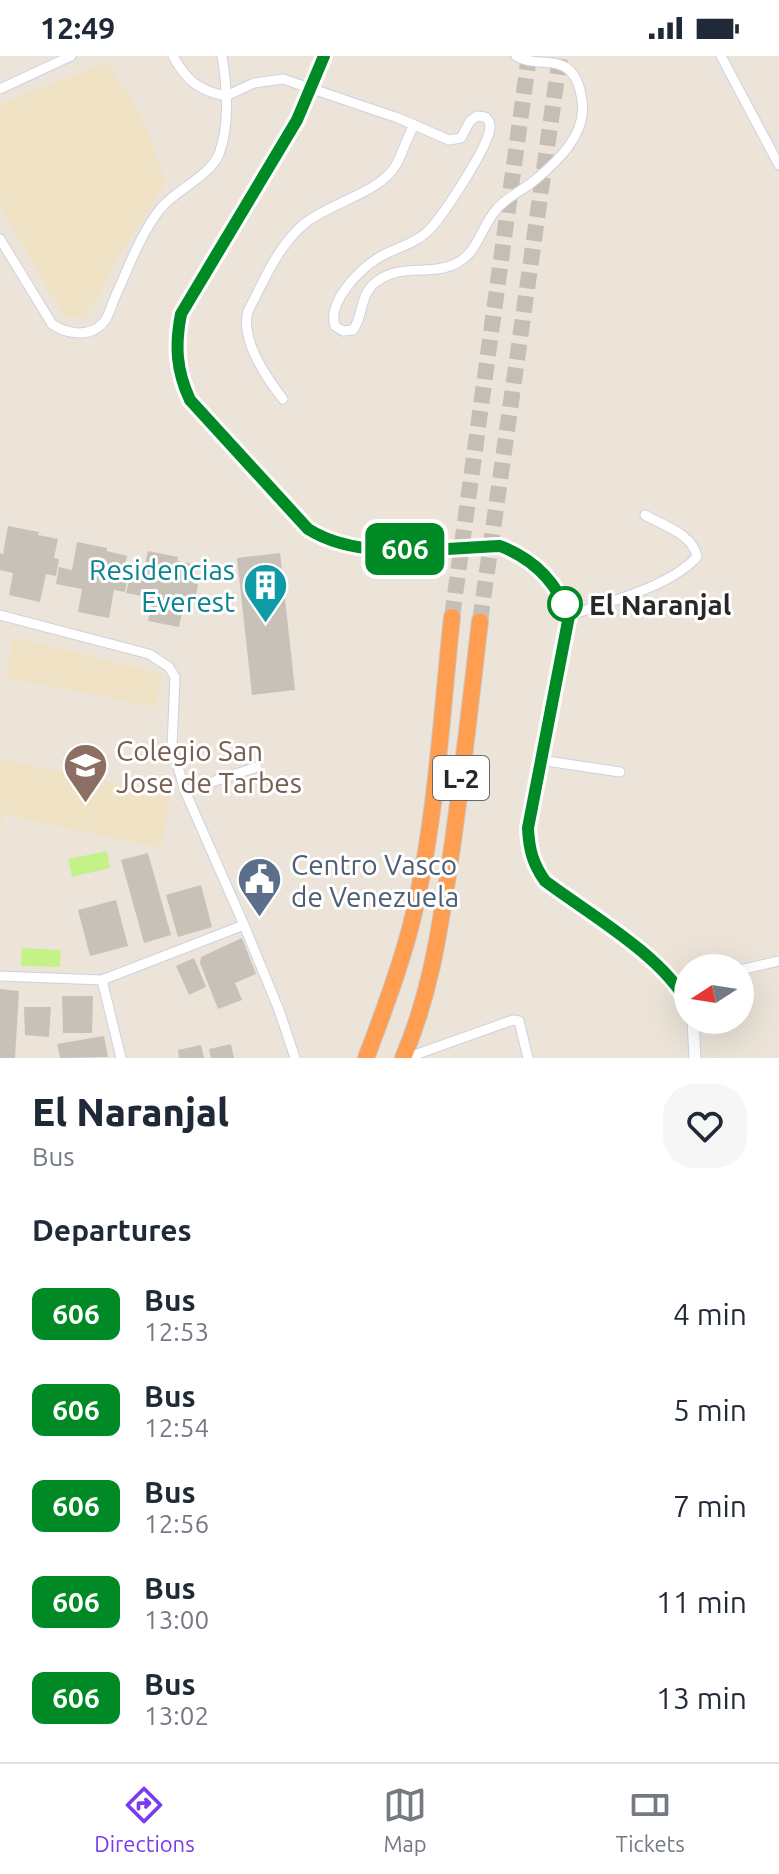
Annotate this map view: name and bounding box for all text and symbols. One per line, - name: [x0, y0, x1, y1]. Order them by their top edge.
- text: 12:49: [40, 11, 115, 45]
- line badge: 606: [359, 523, 451, 575]
- text: 606: [381, 533, 429, 564]
- place label: Residencias Everest: [89, 554, 235, 617]
- building icon: Residencias Everest: [242, 561, 290, 624]
- marker: El Naranjal: [548, 587, 582, 621]
- place label: El Naranjal: [589, 589, 731, 620]
- place label: Colegio San Jose de Tarbes: [116, 735, 302, 798]
- school or university icon: Colegio San Jose de Tarbes: [61, 742, 109, 805]
- road number: L-2: [433, 756, 489, 800]
- place label: Centro Vasco de Venezuela: [291, 849, 459, 912]
- public building icon: Centro Vasco de Venezuela: [236, 856, 284, 919]
- north arrow: [674, 954, 754, 1034]
- map controls: [674, 954, 754, 1034]
- button: heart: [663, 1084, 747, 1168]
- text: El Naranjal: [32, 1091, 229, 1133]
- text: Bus: [32, 1142, 75, 1171]
- text: Departures: [32, 1213, 192, 1247]
- text: Bus: [144, 1283, 196, 1317]
- text: 4 min: [673, 1297, 747, 1331]
- text: 606: [52, 1298, 100, 1329]
- text: 12:53: [144, 1317, 209, 1346]
- text: Bus: [144, 1379, 196, 1413]
- text: 5 min: [673, 1393, 747, 1427]
- text: 606: [52, 1394, 100, 1425]
- text: 12:54: [144, 1413, 209, 1442]
- text: Bus: [144, 1475, 196, 1509]
- text: 7 min: [673, 1489, 747, 1523]
- text: 606: [52, 1490, 100, 1521]
- text: 12:56: [144, 1509, 209, 1538]
- text: Bus: [144, 1571, 196, 1605]
- text: 11 min: [656, 1585, 747, 1619]
- text: 606: [52, 1586, 100, 1617]
- text: 13:00: [144, 1605, 209, 1634]
- text: Bus: [144, 1667, 196, 1701]
- text: 13 min: [656, 1681, 747, 1715]
- text: 606: [52, 1682, 100, 1713]
- text: 13:02: [144, 1701, 209, 1730]
- tab: Directions: [94, 1783, 195, 1856]
- tab: Map: [383, 1783, 427, 1856]
- tab: Tickets: [615, 1783, 685, 1856]

